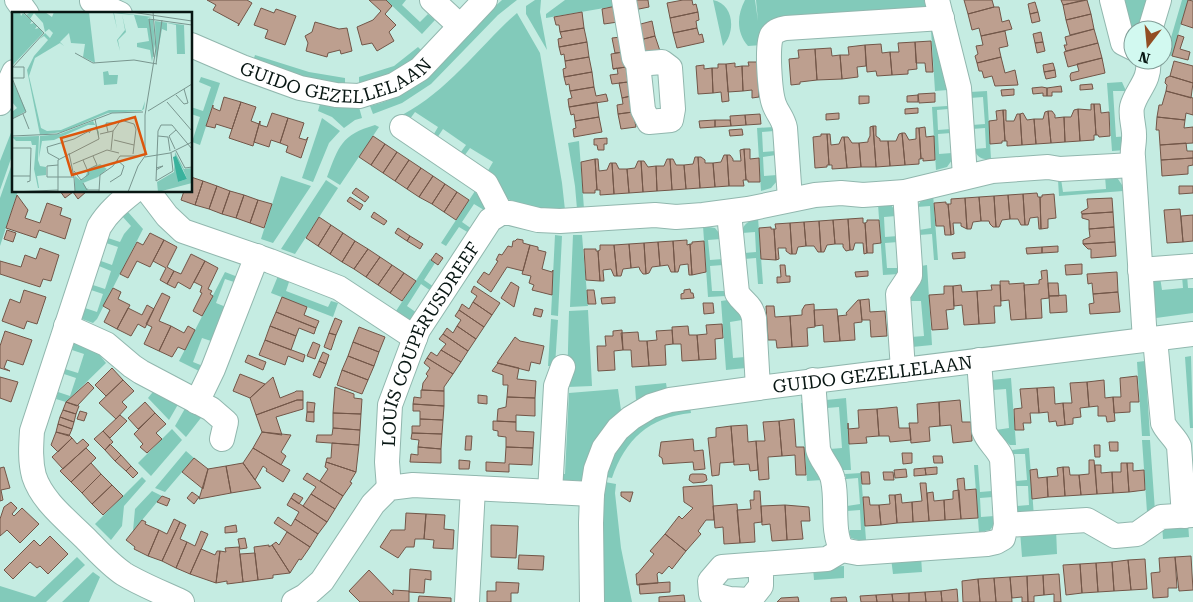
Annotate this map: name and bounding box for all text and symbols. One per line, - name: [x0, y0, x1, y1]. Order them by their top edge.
- inset map: [12, 12, 192, 192]
- north arrow: [1123, 20, 1173, 70]
- street label: GUIDO GEZELLELAAN: [232, 44, 434, 72]
- text: N: [1137, 48, 1152, 67]
- text: GUIDO GEZELLELAAN: [237, 53, 436, 107]
- street label: LOUIS COUPERUSDREEF: [377, 238, 483, 447]
- street label: GUIDO GEZELLELAAN: [771, 351, 974, 397]

